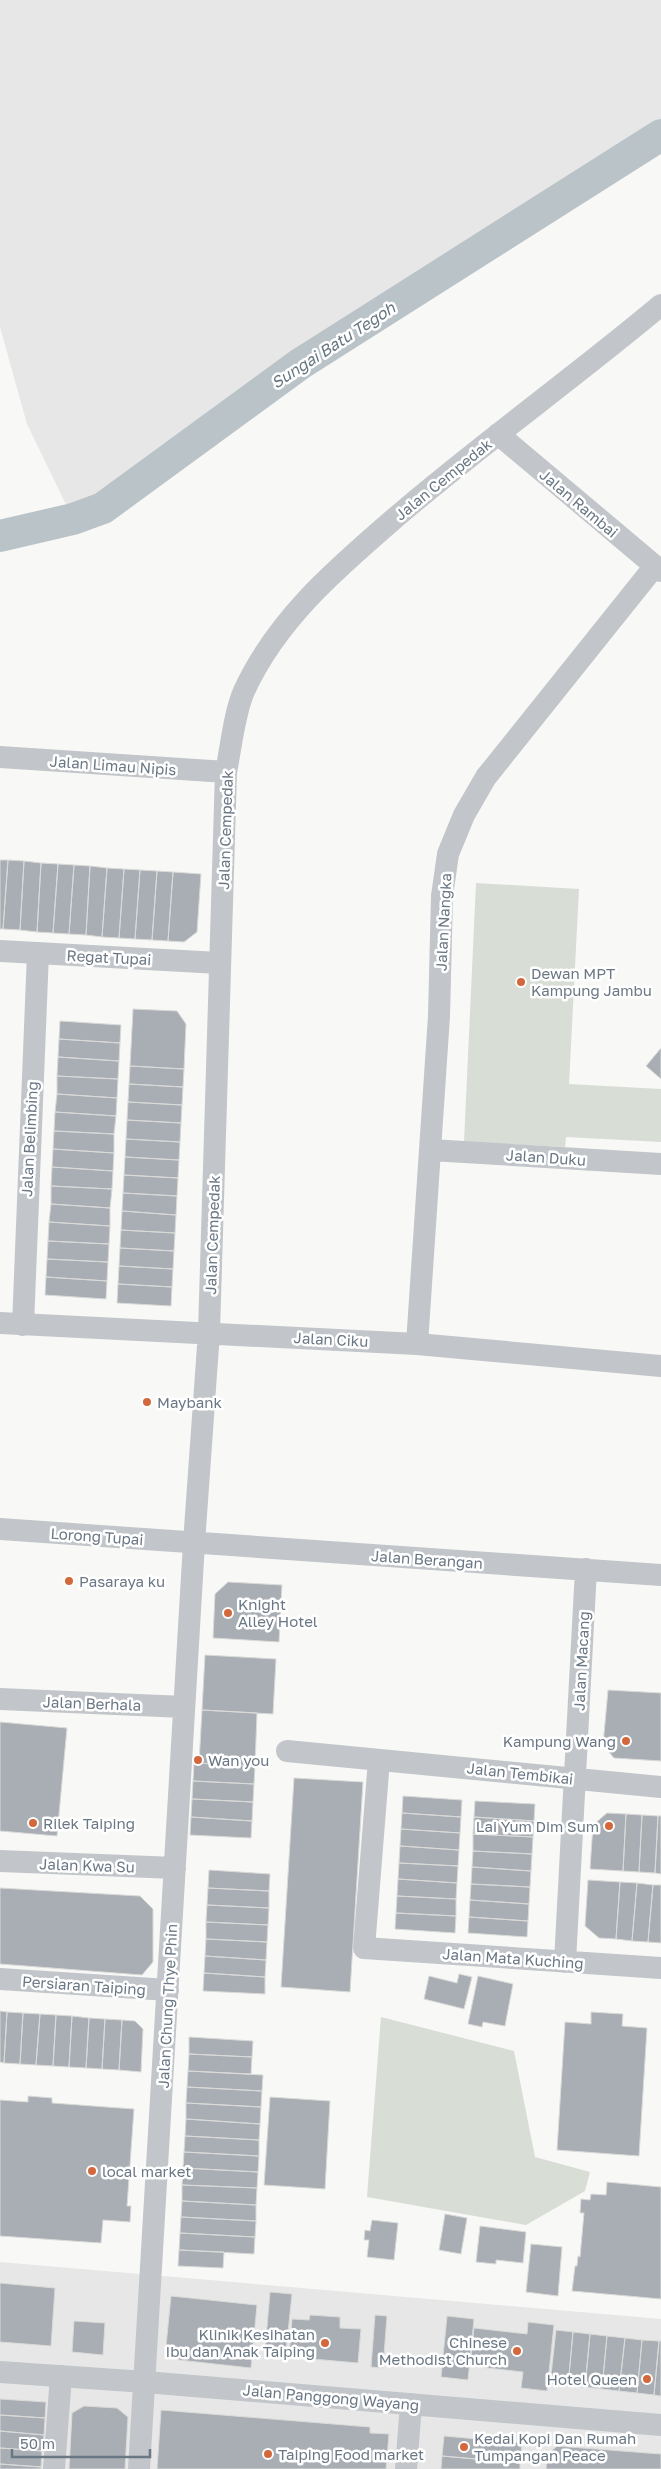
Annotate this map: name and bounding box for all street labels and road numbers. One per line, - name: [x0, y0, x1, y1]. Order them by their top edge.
- street label: Jalan Cempedak: [391, 434, 495, 524]
- street label: Jalan Rambai: [536, 465, 622, 541]
- street label: Jalan Limau Nipis: [49, 752, 177, 778]
- street label: Jalan Cempedak: [214, 770, 236, 890]
- street label: Jalan Nangka: [431, 873, 455, 971]
- street label: Regat Tupai: [66, 946, 152, 968]
- street label: Jalan Belimbing: [17, 1081, 41, 1197]
- street label: Jalan Duku: [505, 1145, 587, 1169]
- street label: Jalan Cempedak: [201, 1175, 223, 1295]
- street label: Jalan Ciku: [293, 1328, 369, 1350]
- street label: Lorong Tupai: [50, 1524, 144, 1548]
- street label: Jalan Berangan: [370, 1546, 484, 1572]
- street label: Jalan Macang: [569, 1611, 593, 1711]
- street label: Jalan Berhala: [42, 1692, 142, 1714]
- street label: Jalan Tembikai: [466, 1758, 574, 1788]
- street label: Jalan Kwa Su: [39, 1854, 135, 1876]
- street label: Jalan Chung Thye Phin: [154, 1923, 180, 2089]
- street label: Jalan Mata Kuching: [442, 1944, 584, 1972]
- street label: Persiaran Taiping: [22, 1972, 146, 1998]
- street label: Jalan Panggong Wayang: [242, 2380, 420, 2414]

